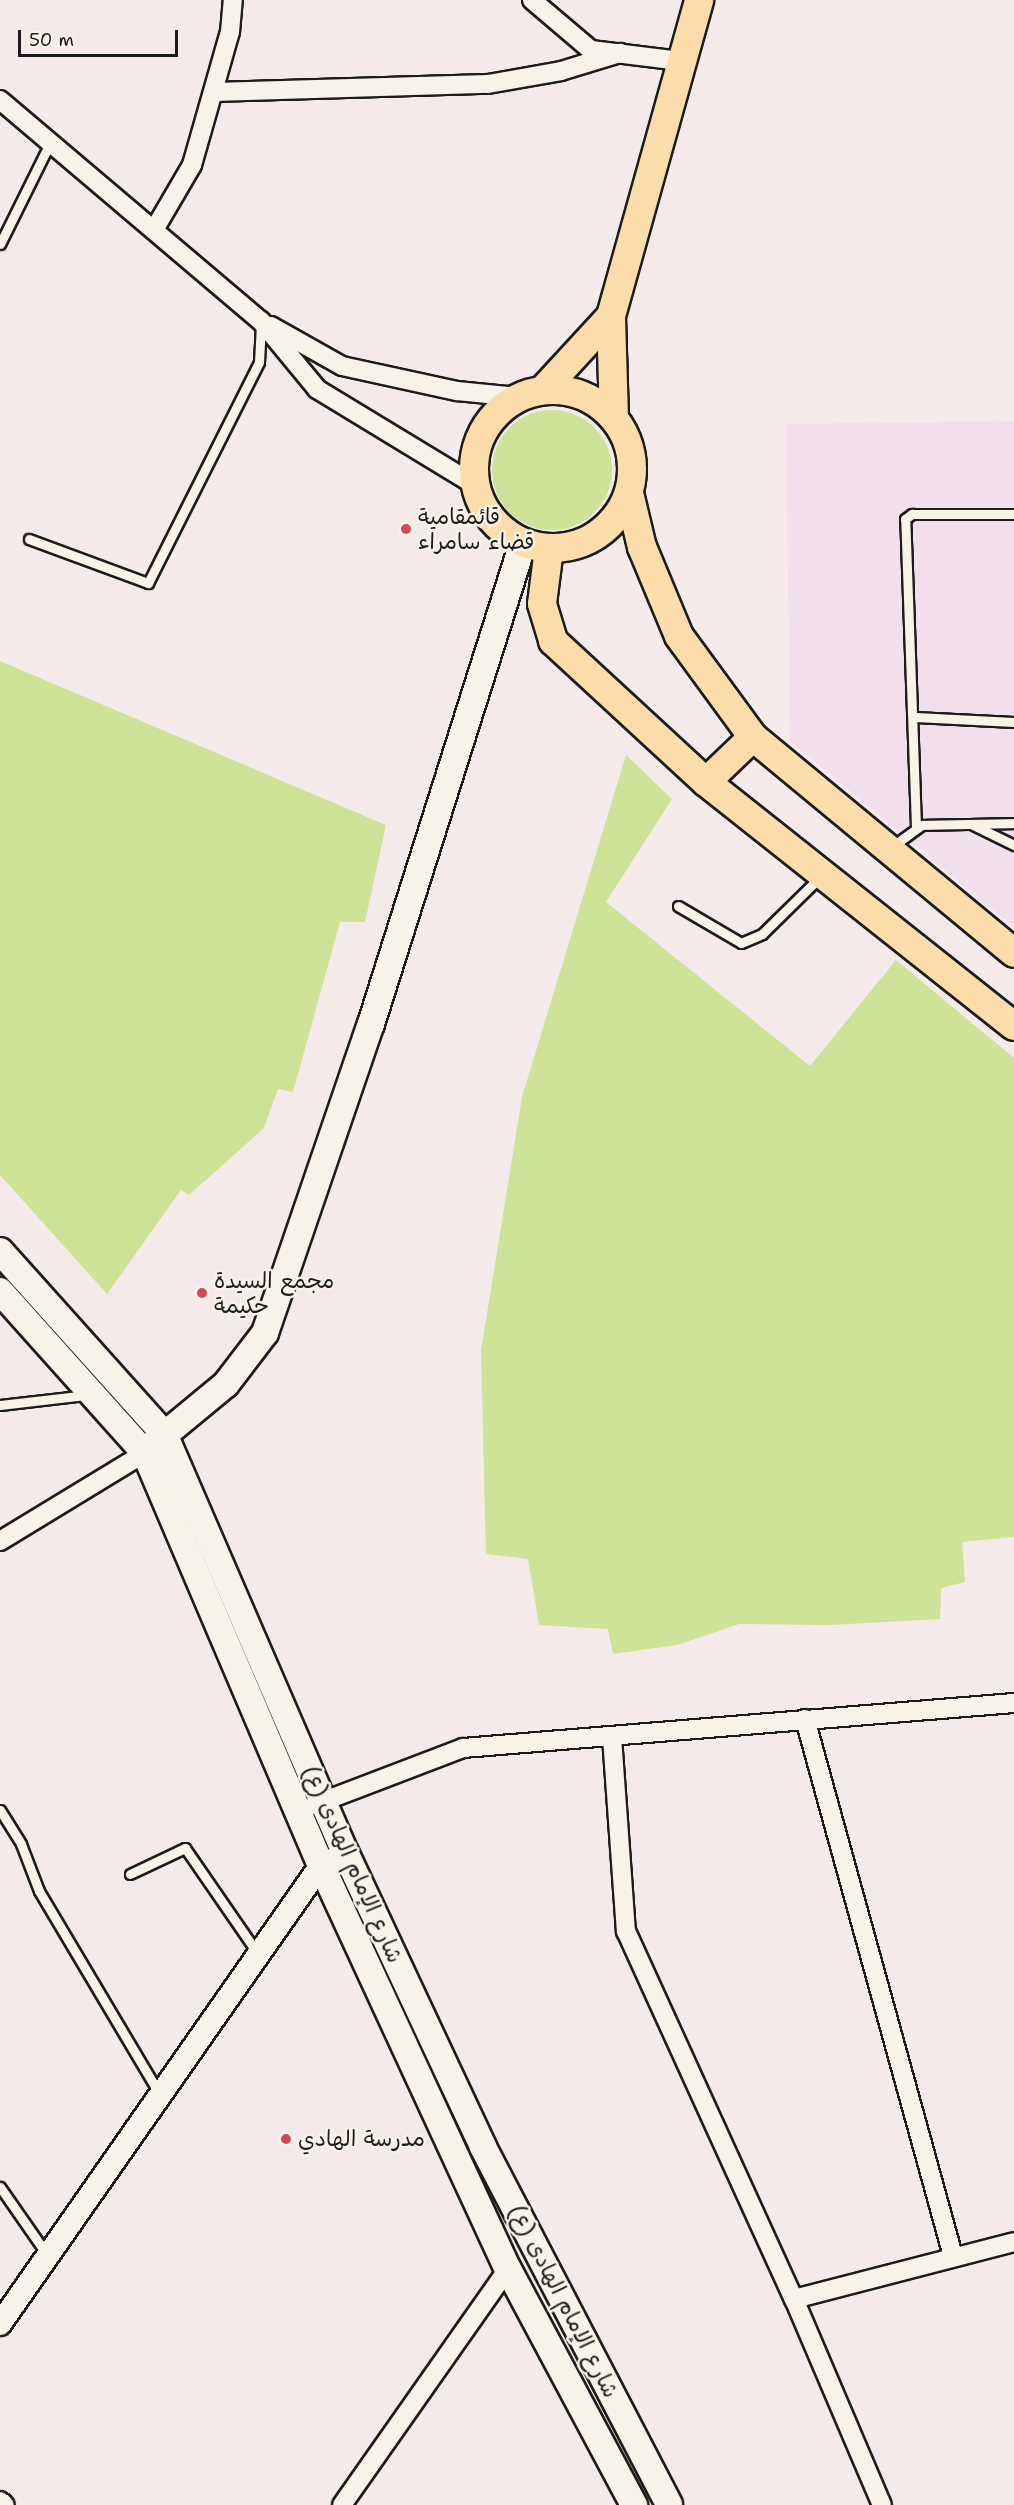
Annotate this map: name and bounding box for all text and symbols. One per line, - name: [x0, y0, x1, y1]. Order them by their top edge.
- scale bar: [21, 18, 182, 56]
- text: 50 m: [29, 28, 74, 52]
- place label: قائمقامية قضاء سامراء: [418, 503, 534, 554]
- marker: قائمقامية قضاء سامراء: [399, 522, 413, 536]
- place label: مجمع السيدة حكيمة: [214, 1267, 334, 1318]
- marker: مجمع السيدة حكيمة: [195, 1286, 209, 1300]
- street label: شارع الإمام الهادی (ع): [297, 1761, 409, 1967]
- place label: مدرسة الهادي: [298, 2126, 425, 2152]
- marker: مدرسة الهادي: [279, 2132, 293, 2146]
- street label: شارع الإمام الهادی (ع): [504, 2200, 624, 2402]

